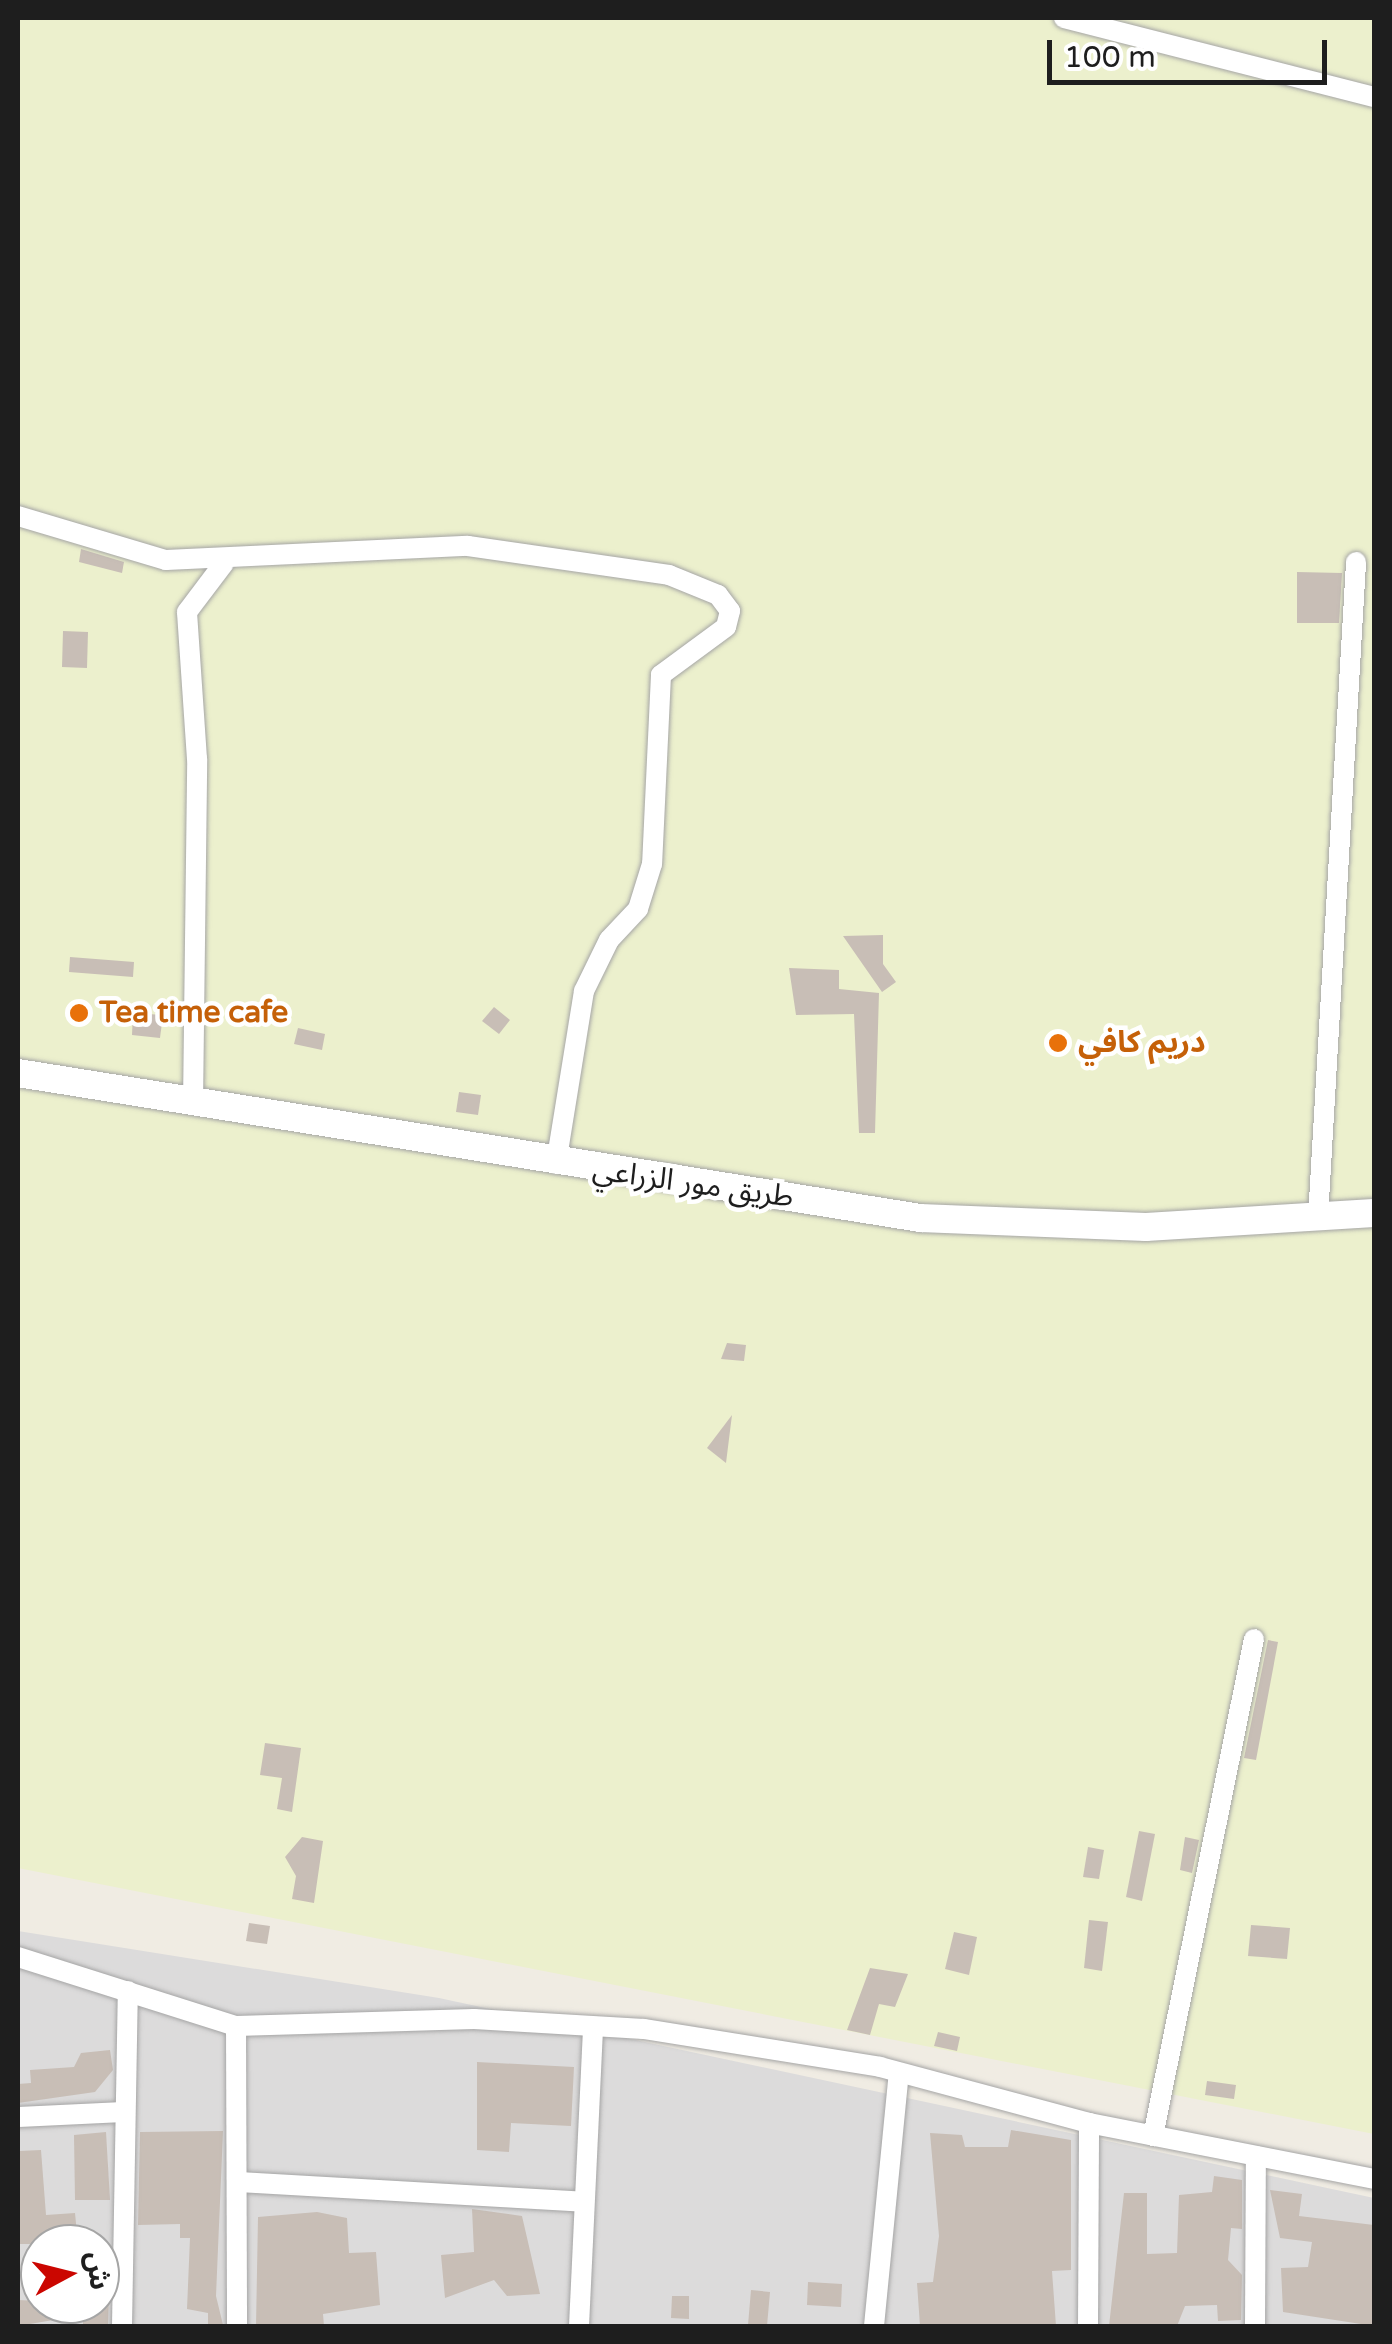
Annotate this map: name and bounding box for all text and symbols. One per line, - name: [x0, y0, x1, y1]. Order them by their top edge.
- scale bar: [1052, 20, 1332, 82]
- text: 100 m: [1064, 39, 1156, 76]
- place label: Tea time cafe: [99, 995, 288, 1031]
- marker: Tea time cafe: [68, 1002, 90, 1024]
- place label: دريم كافي: [1078, 1025, 1206, 1061]
- marker: دريم كافي: [1047, 1032, 1069, 1054]
- street label: طريق مور الزراعي: [590, 1152, 796, 1216]
- north arrow: [20, 2224, 120, 2324]
- text: ش: [79, 2249, 117, 2292]

